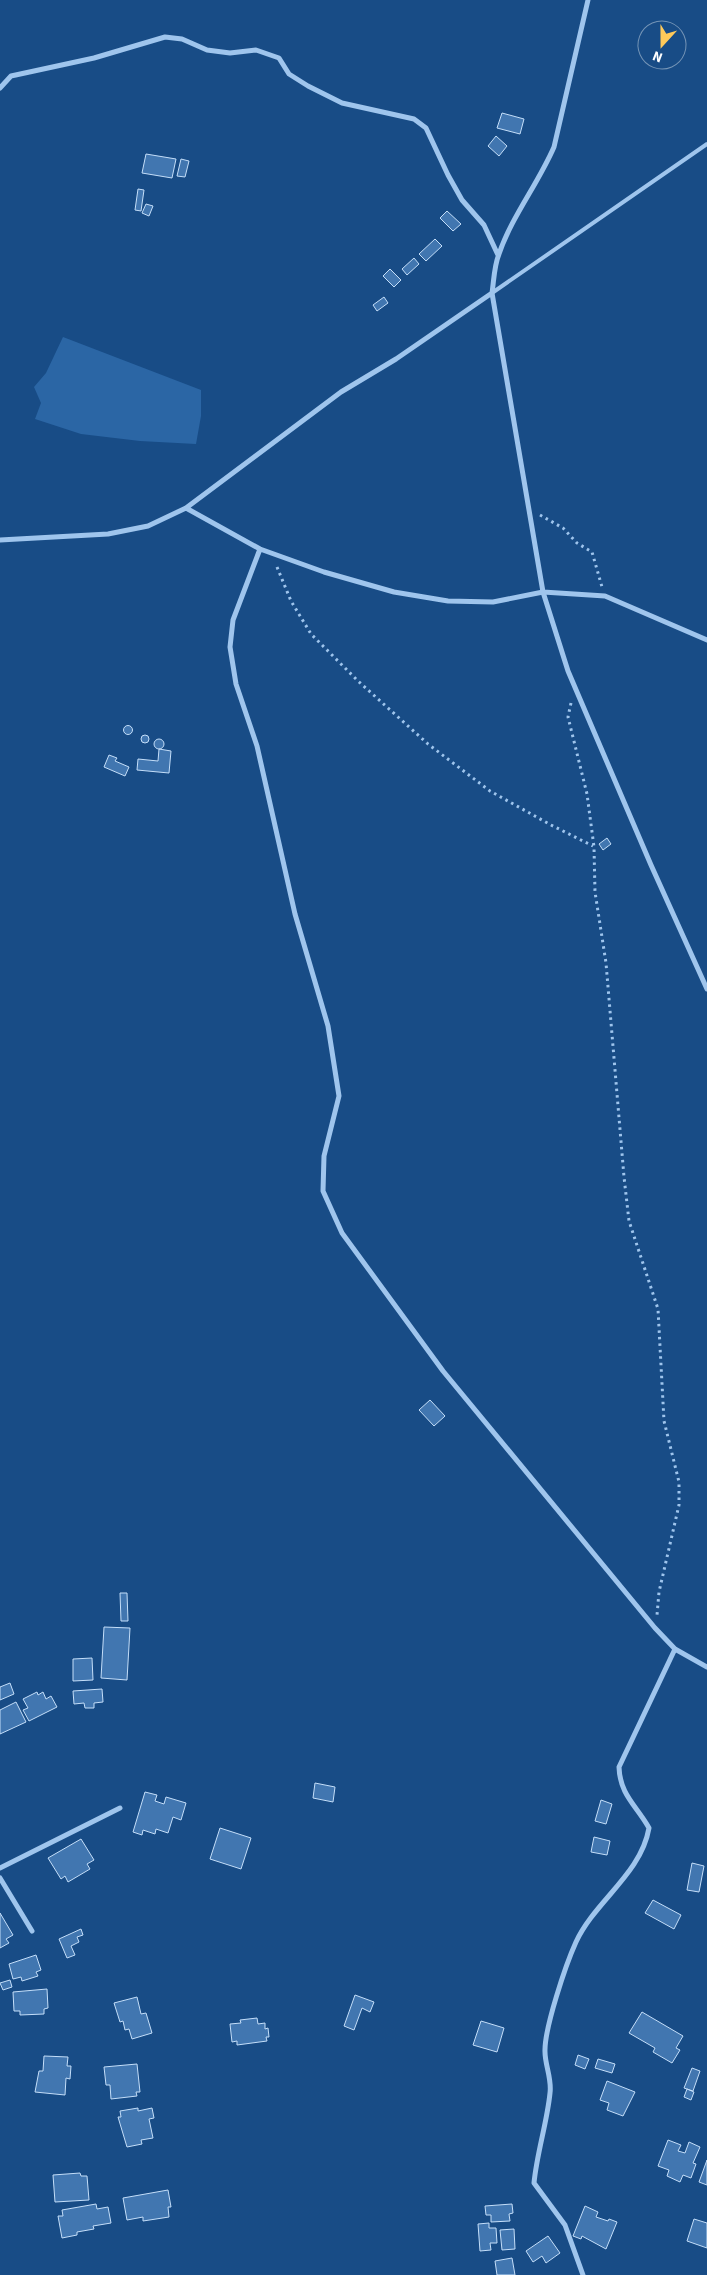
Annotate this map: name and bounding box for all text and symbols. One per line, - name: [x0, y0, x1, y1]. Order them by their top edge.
- north arrow: [637, 20, 687, 70]
- text: N: [650, 45, 666, 67]

